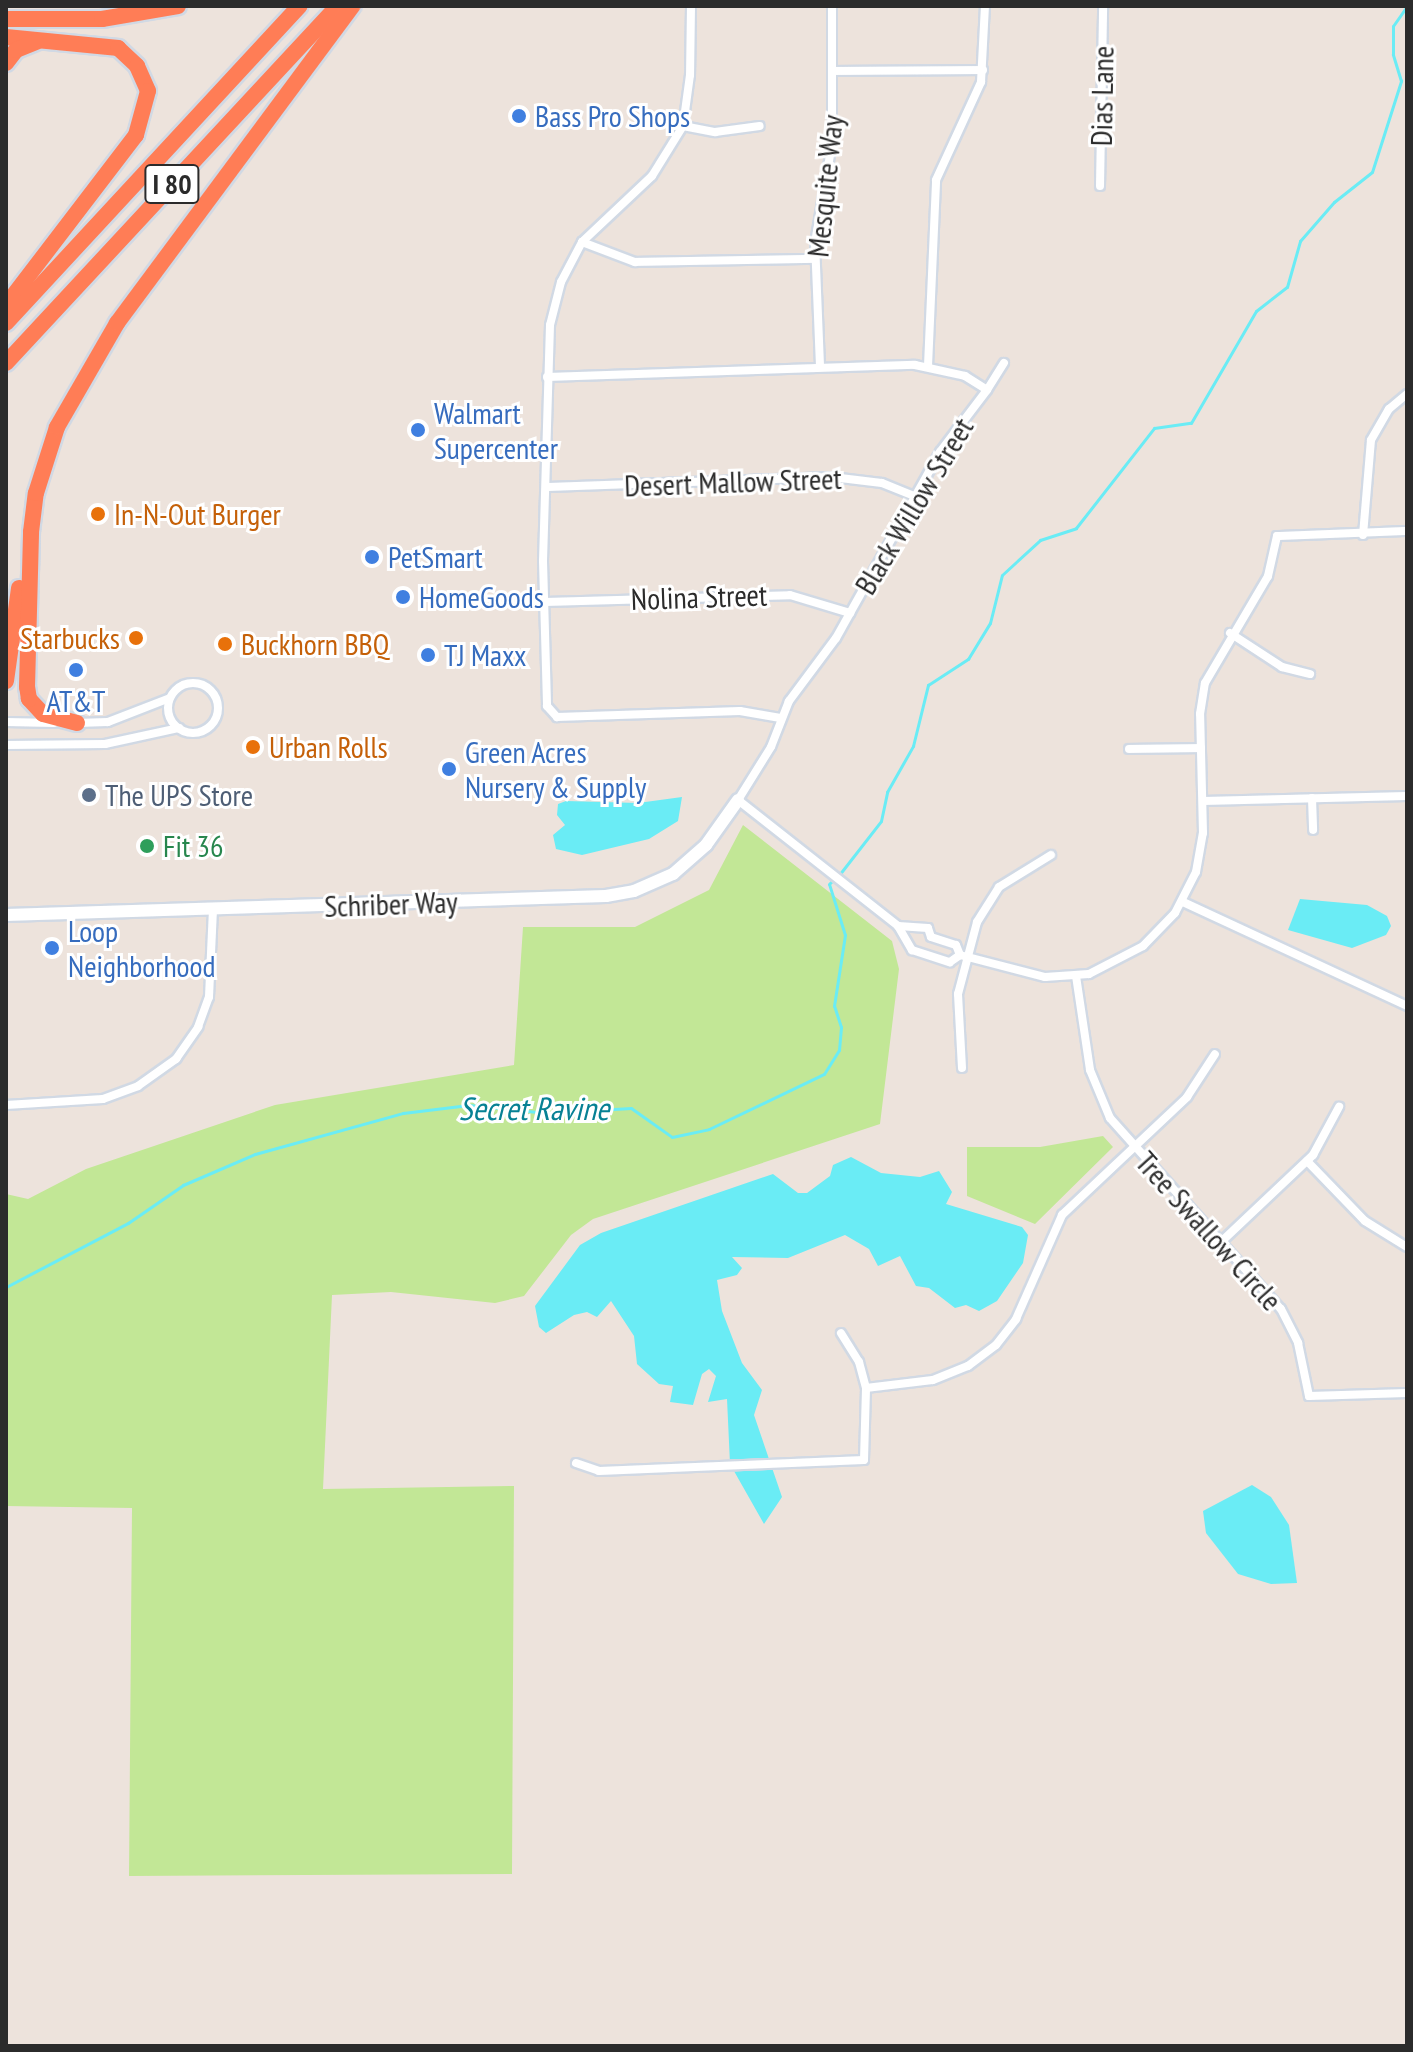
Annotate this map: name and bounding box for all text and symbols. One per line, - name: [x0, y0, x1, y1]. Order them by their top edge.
- street label: Dias Lane: [1083, 46, 1121, 146]
- place label: Bass Pro Shops: [535, 98, 690, 134]
- marker: Bass Pro Shops: [510, 107, 528, 125]
- street label: Mesquite Way: [800, 113, 850, 259]
- road number: I 80: [144, 160, 200, 208]
- place label: Walmart Supercenter: [434, 395, 558, 466]
- street label: Black Willow Street: [847, 410, 981, 602]
- marker: Walmart Supercenter: [409, 421, 427, 439]
- street label: Desert Mallow Street: [623, 460, 843, 504]
- place label: In-N-Out Burger: [114, 496, 281, 532]
- marker: In-N-Out Burger: [89, 505, 107, 523]
- place label: PetSmart: [388, 539, 483, 575]
- marker: PetSmart: [363, 548, 381, 566]
- street label: Nolina Street: [630, 577, 768, 617]
- place label: HomeGoods: [419, 579, 544, 615]
- marker: HomeGoods: [394, 588, 412, 606]
- place label: Starbucks: [20, 620, 120, 656]
- place label: Buckhorn BBQ: [241, 626, 389, 662]
- marker: Starbucks: [127, 629, 145, 647]
- marker: Buckhorn BBQ: [216, 635, 234, 653]
- place label: TJ Maxx: [444, 637, 526, 673]
- marker: TJ Maxx: [419, 646, 437, 664]
- marker: AT&T: [67, 661, 85, 679]
- place label: AT&T: [46, 683, 106, 719]
- place label: Urban Rolls: [269, 729, 388, 765]
- place label: Green Acres Nursery & Supply: [465, 734, 647, 804]
- marker: Urban Rolls: [244, 738, 262, 756]
- marker: Green Acres Nursery & Supply: [440, 760, 458, 778]
- place label: The UPS Store: [105, 777, 253, 813]
- marker: The UPS Store: [80, 786, 98, 804]
- place label: Fit 36: [163, 828, 224, 864]
- marker: Fit 36: [138, 837, 156, 855]
- street label: Schriber Way: [323, 884, 459, 924]
- place label: Loop Neighborhood: [68, 913, 216, 984]
- marker: Loop Neighborhood: [43, 939, 61, 957]
- water label: Secret Ravine: [459, 1089, 609, 1127]
- street label: Tree Swallow Circle: [1128, 1144, 1290, 1318]

